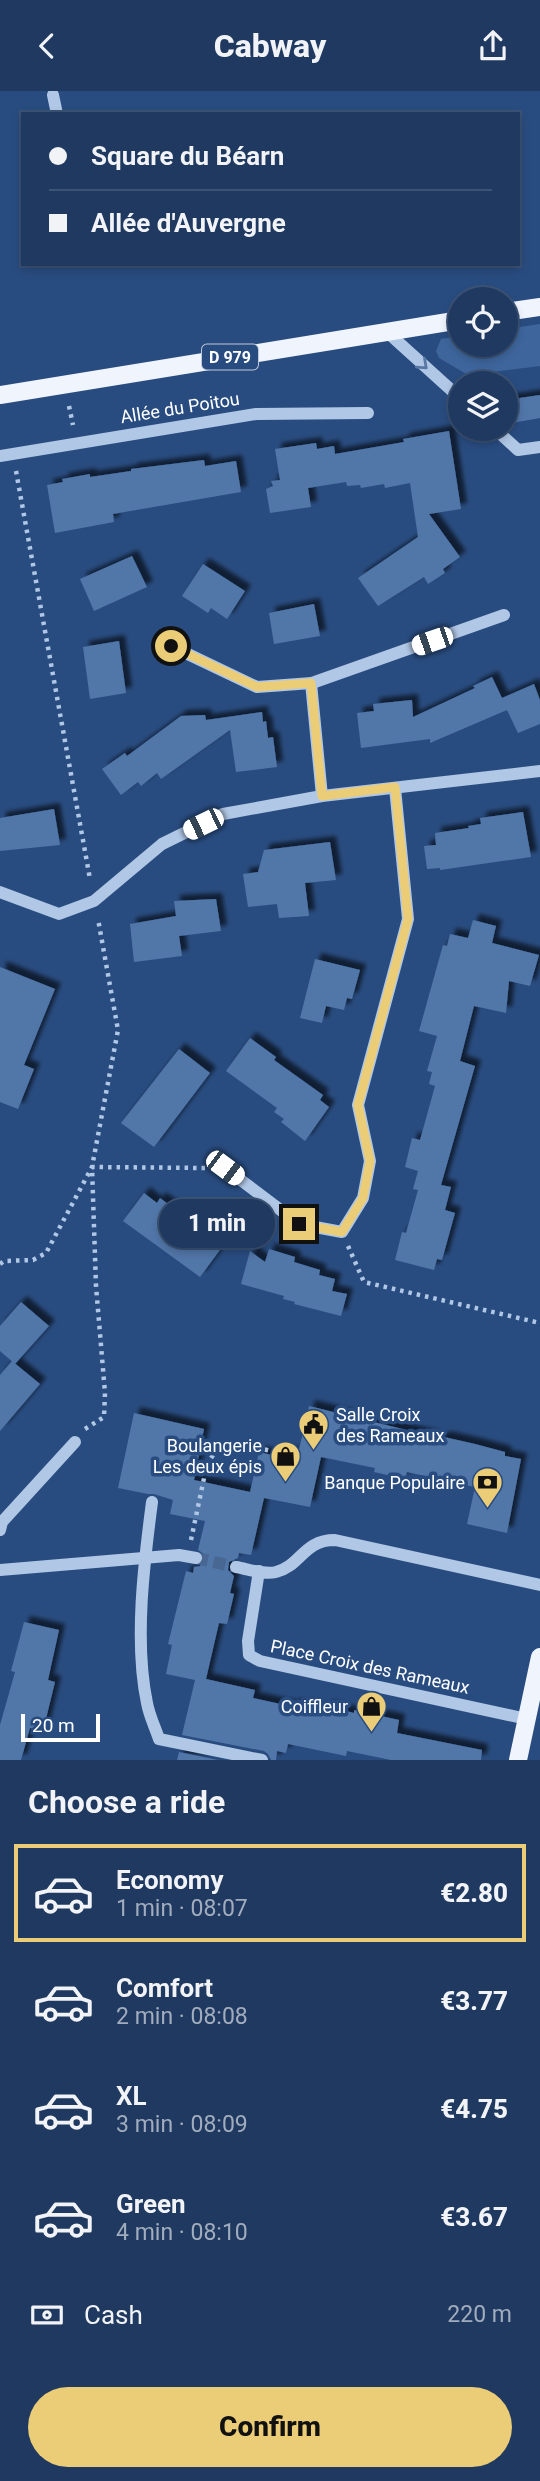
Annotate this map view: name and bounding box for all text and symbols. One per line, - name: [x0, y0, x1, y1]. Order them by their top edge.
- icon: back: [28, 27, 66, 65]
- text: Cabway: [214, 27, 326, 65]
- icon: share: [474, 27, 512, 65]
- text: Square du Béarn: [91, 141, 284, 171]
- text: Allée d'Auvergne: [91, 208, 286, 238]
- map controls: [448, 287, 518, 441]
- button: locate: [448, 287, 518, 357]
- road number: D 979: [202, 345, 258, 369]
- one-way arrow: [415, 357, 428, 369]
- button: layers: [448, 371, 518, 441]
- street label: Allée du Poitou: [119, 388, 241, 427]
- car: [409, 624, 456, 658]
- route start: [155, 630, 187, 662]
- car: [180, 805, 227, 843]
- car: [202, 1147, 249, 1189]
- callout: 1 min: [159, 1199, 274, 1249]
- route end: [283, 1208, 315, 1240]
- text: 1 min: [188, 1210, 246, 1237]
- place label: Salle Croix des Rameaux: [336, 1404, 444, 1446]
- public building icon: Salle Croix des Rameaux: [296, 1408, 330, 1452]
- place label: Boulangerie Les deux épis: [153, 1435, 262, 1477]
- shop icon: Boulangerie Les deux épis: [268, 1439, 302, 1483]
- bank icon: Banque Populaire: [471, 1466, 505, 1510]
- place label: Banque Populaire: [324, 1472, 465, 1493]
- street label: Place Croix des Rameaux: [269, 1635, 472, 1698]
- shop icon: Coiffleur: [354, 1690, 388, 1734]
- place label: Coiffleur: [281, 1696, 348, 1717]
- scale bar: [21, 1711, 100, 1743]
- text: 20 m: [32, 1714, 75, 1737]
- text: Choose a ride: [28, 1783, 225, 1821]
- icon: car: [32, 1862, 95, 1925]
- text: Economy: [116, 1865, 223, 1895]
- text: €2.80: [440, 1878, 508, 1908]
- text: 1 min · 08:07: [116, 1895, 248, 1922]
- icon: car: [32, 1970, 95, 2033]
- text: Comfort: [116, 1973, 213, 2003]
- text: €3.77: [440, 1986, 508, 2016]
- text: 2 min · 08:08: [116, 2003, 248, 2030]
- icon: car: [32, 2078, 95, 2141]
- text: XL: [116, 2081, 147, 2111]
- text: €4.75: [440, 2094, 508, 2124]
- text: 3 min · 08:09: [116, 2111, 248, 2138]
- icon: car: [32, 2186, 95, 2249]
- text: Green: [116, 2189, 186, 2219]
- text: €3.67: [440, 2202, 508, 2232]
- text: 4 min · 08:10: [116, 2219, 248, 2246]
- icon: cash: [28, 2296, 66, 2334]
- text: Cash: [84, 2300, 143, 2330]
- text: 220 m: [447, 2301, 512, 2328]
- button: Confirm: [28, 2387, 512, 2467]

